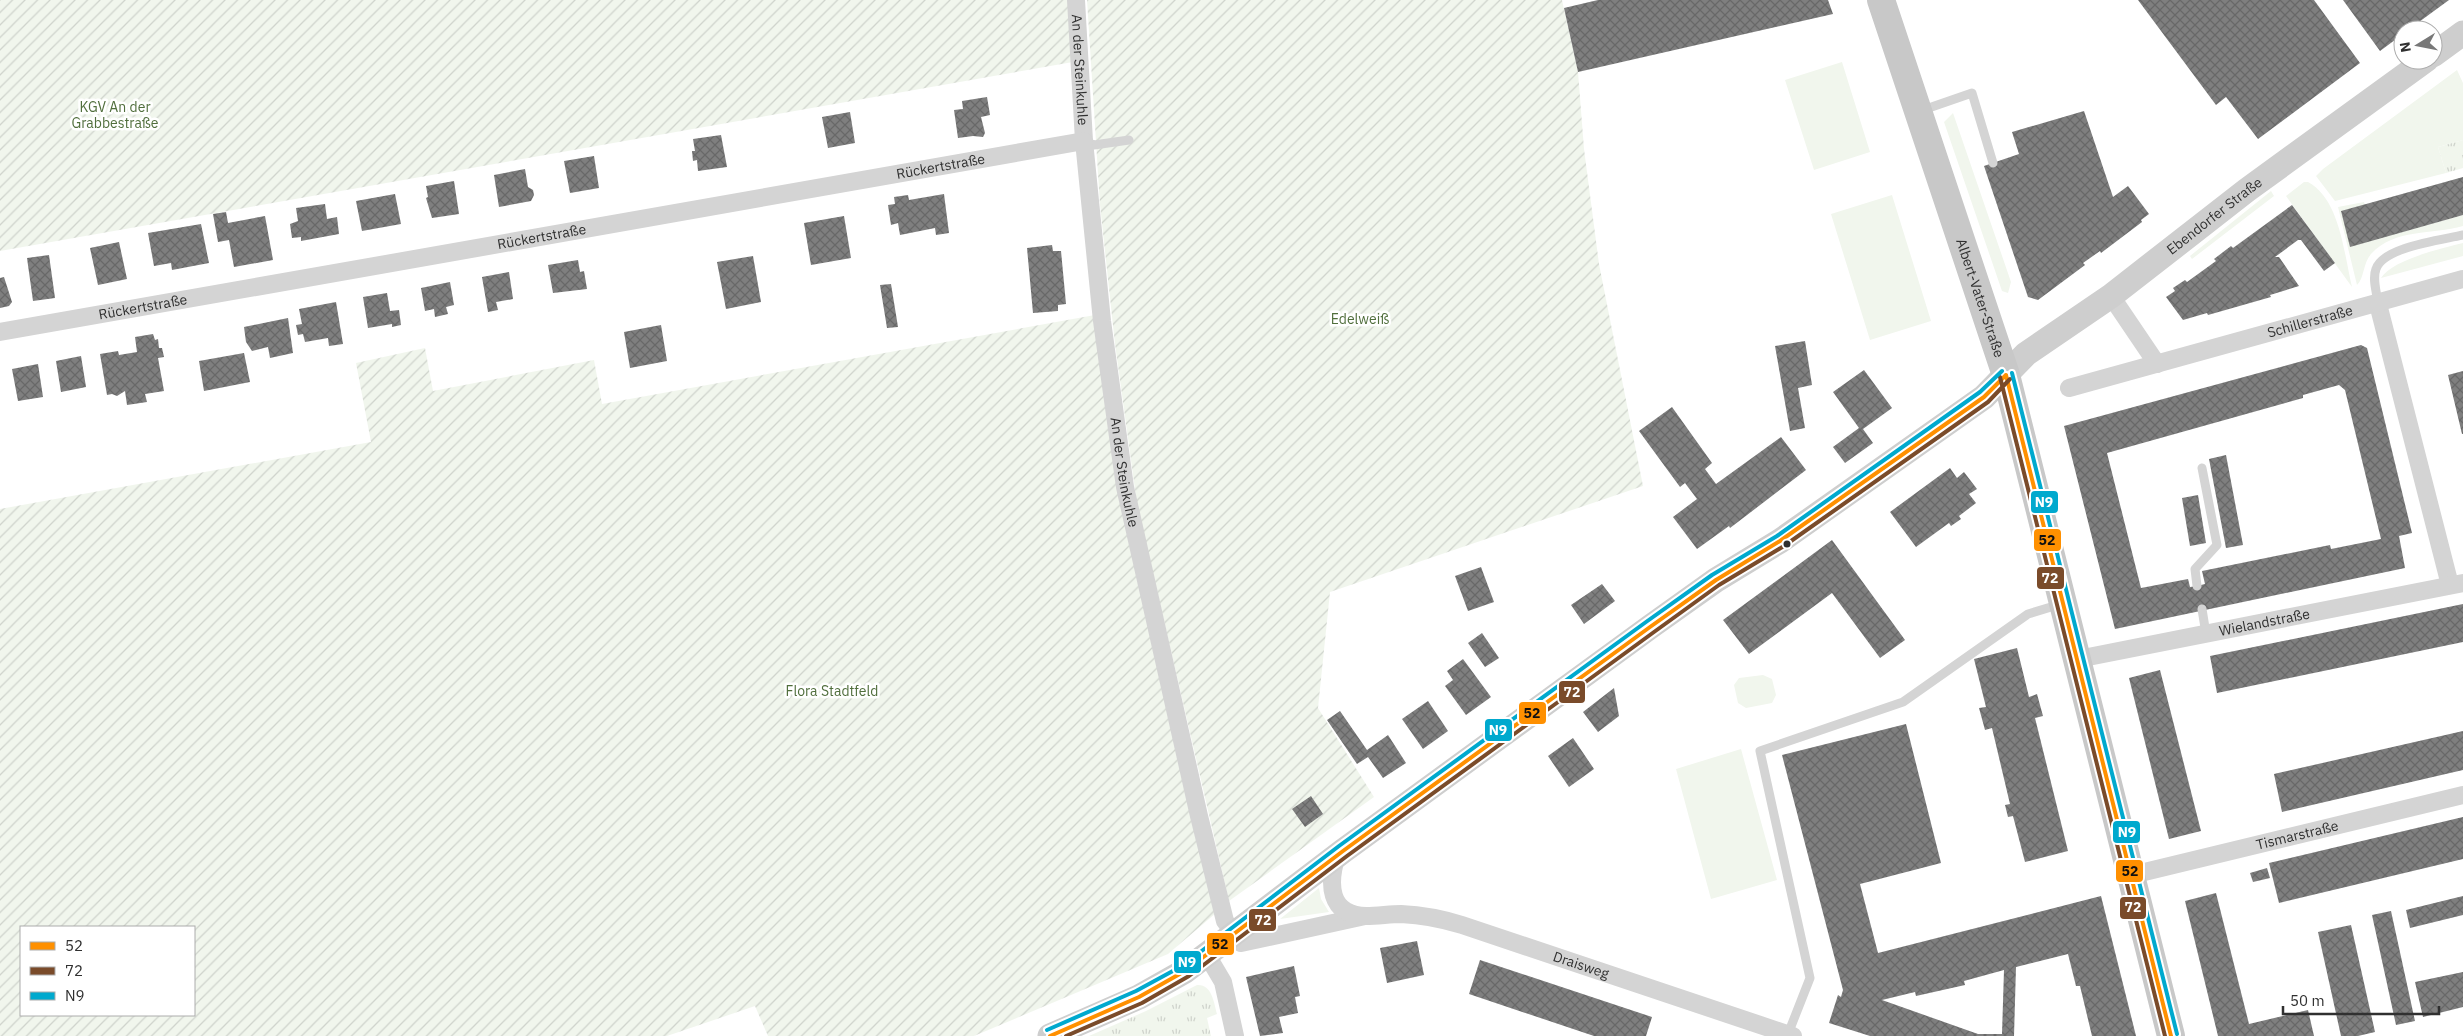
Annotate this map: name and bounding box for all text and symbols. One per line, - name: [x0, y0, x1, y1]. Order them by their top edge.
- street label: An der Steinkuhle: [1068, 14, 1092, 126]
- north arrow: [2393, 20, 2443, 70]
- text: N: [2395, 41, 2415, 54]
- park label: KGV An der Grabbestraße: [71, 98, 159, 132]
- street label: Rückertstraße: [895, 150, 987, 183]
- street label: Ebendorfer Straße: [2163, 173, 2266, 258]
- street label: Rückertstraße: [496, 220, 588, 253]
- street label: Albert-Vater-Straße: [1952, 236, 2009, 360]
- street label: Rückertstraße: [97, 290, 189, 323]
- street label: Schillerstraße: [2265, 301, 2355, 342]
- park label: Edelweiß: [1331, 310, 1389, 328]
- street label: An der Steinkuhle: [1106, 416, 1143, 529]
- line badge: N9: [2030, 490, 2059, 514]
- text: N9: [2035, 493, 2053, 511]
- line badge: 52: [2033, 528, 2062, 552]
- text: 52: [2039, 531, 2055, 549]
- unlabelled marker: [1782, 539, 1792, 549]
- line badge: 72: [2036, 566, 2065, 590]
- text: 72: [2042, 569, 2058, 587]
- street label: Wielandstraße: [2218, 604, 2312, 640]
- line badge: 72: [1558, 680, 1586, 704]
- park label: Flora Stadtfeld: [786, 682, 878, 700]
- text: 72: [1564, 683, 1580, 701]
- line badge: 52: [1518, 701, 1547, 725]
- text: 52: [1524, 704, 1540, 722]
- line badge: N9: [1484, 718, 1513, 742]
- text: N9: [1489, 721, 1507, 739]
- street label: Tismarstraße: [2254, 816, 2341, 854]
- line badge: N9: [2112, 820, 2141, 844]
- text: N9: [2118, 823, 2136, 841]
- line badge: 52: [2115, 859, 2144, 883]
- text: 52: [2122, 862, 2138, 880]
- line badge: 72: [2119, 896, 2147, 920]
- text: 72: [2125, 898, 2141, 916]
- line badge: 72: [1248, 908, 1277, 932]
- text: 72: [1255, 911, 1271, 929]
- legend: [20, 926, 195, 1016]
- line badge: 52: [1206, 932, 1235, 956]
- text: 52: [1212, 935, 1228, 953]
- text: 52: [65, 936, 83, 955]
- street label: Draisweg: [1551, 947, 1612, 983]
- line badge: N9: [1173, 950, 1202, 974]
- text: N9: [1178, 953, 1196, 971]
- text: 72: [65, 961, 83, 980]
- scale bar: [2283, 984, 2439, 1016]
- text: N9: [65, 986, 85, 1005]
- text: 50 m: [2290, 991, 2325, 1010]

